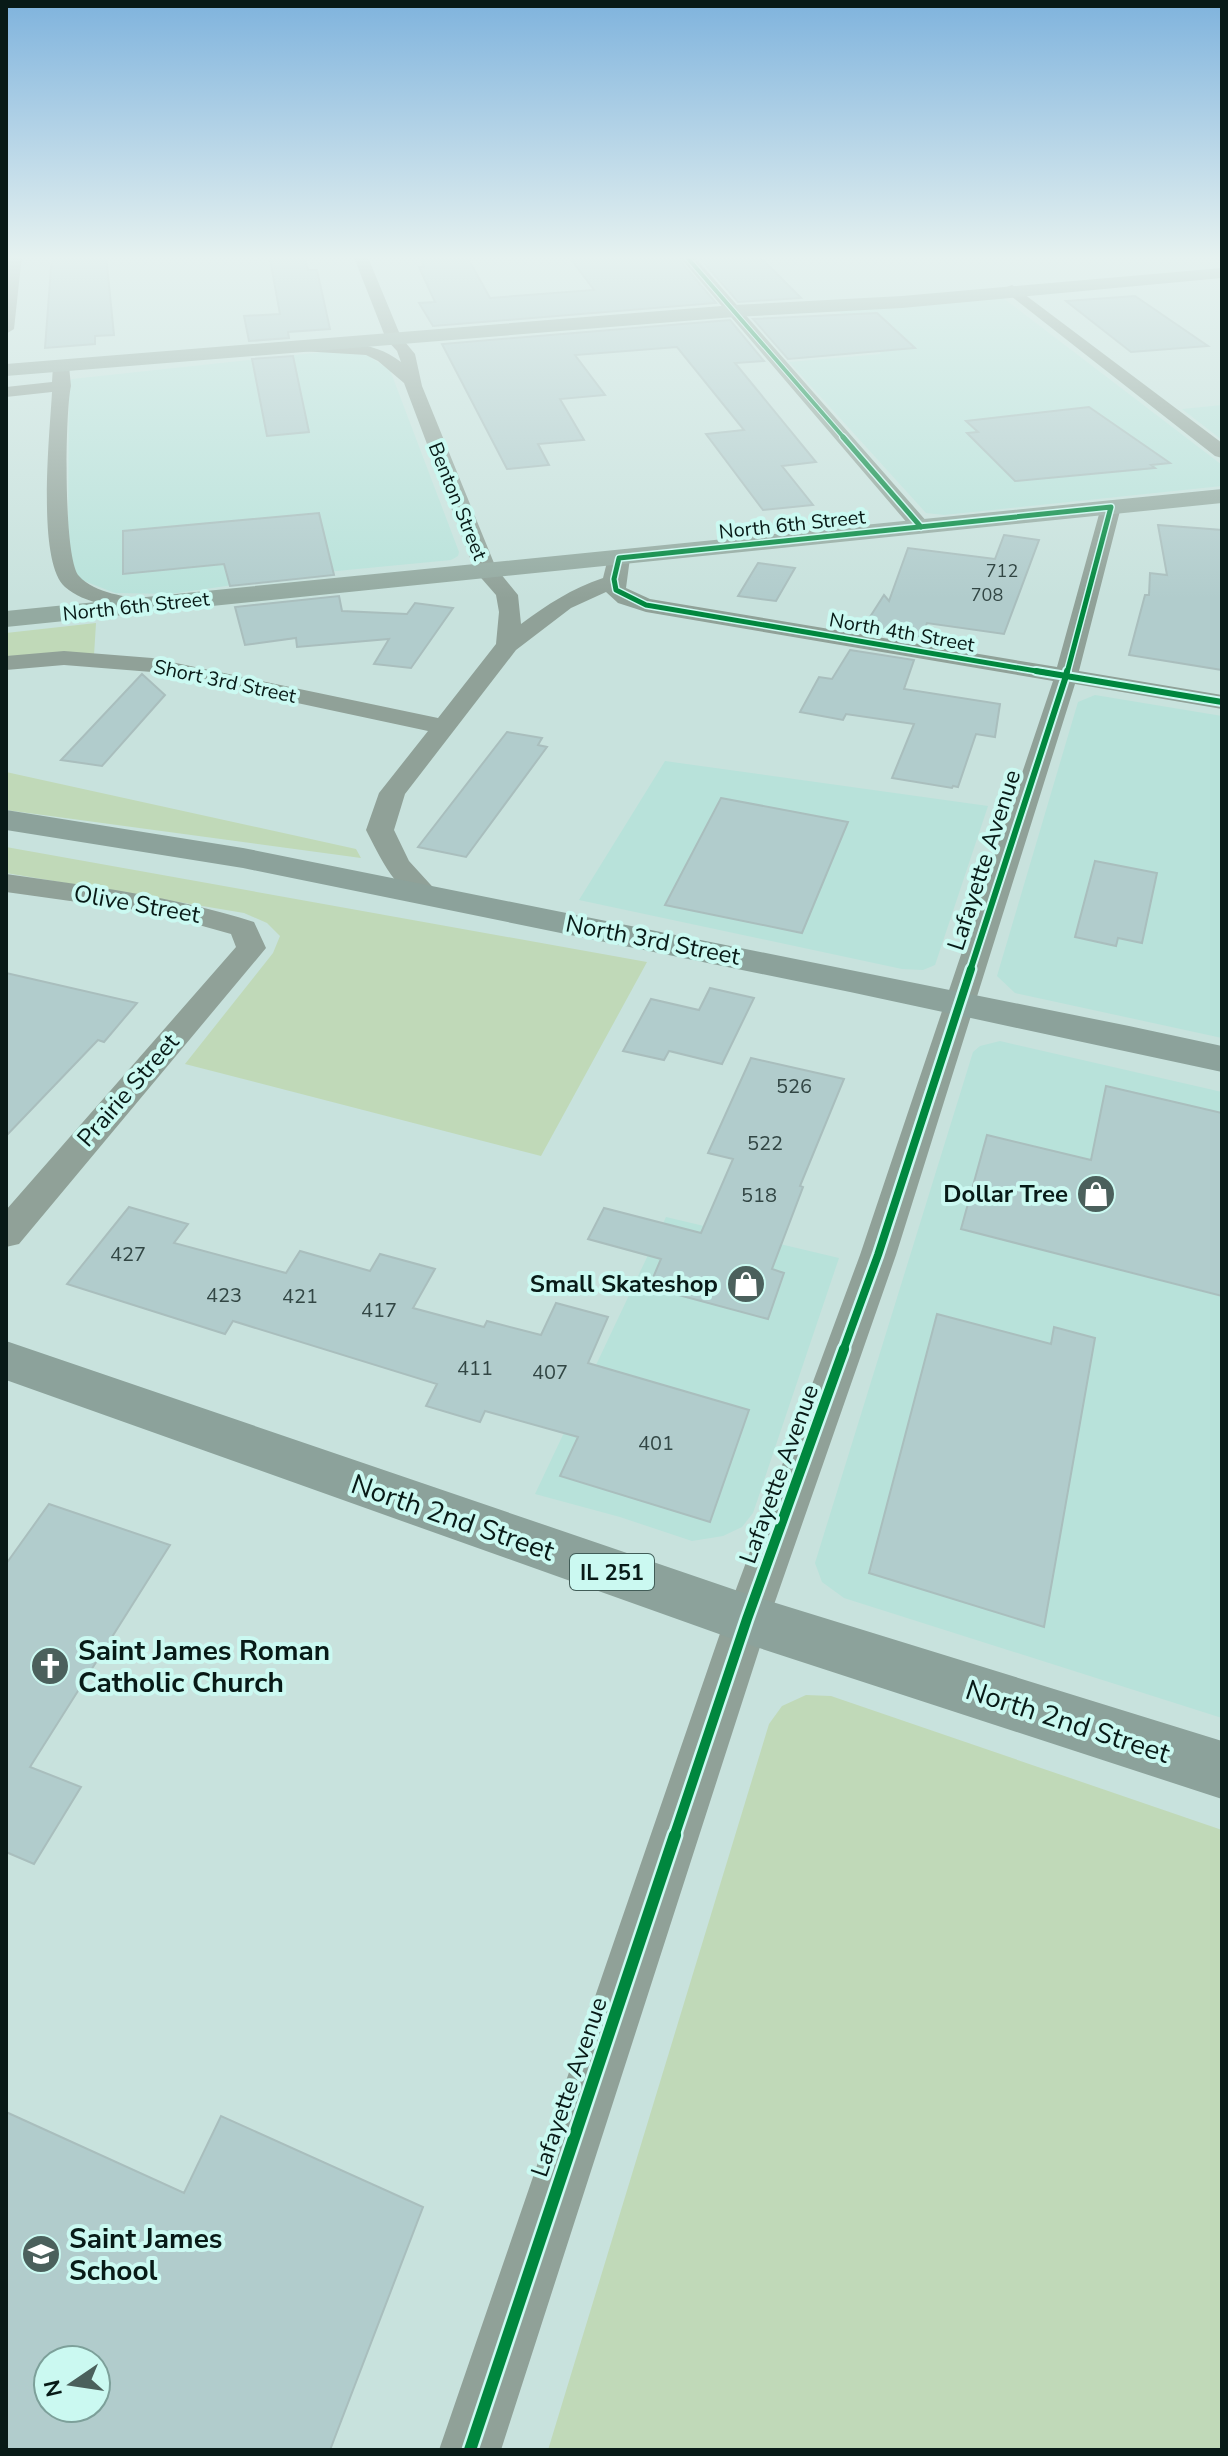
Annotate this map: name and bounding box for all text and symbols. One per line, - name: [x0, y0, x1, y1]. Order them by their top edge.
- street label: Benton Street: [422, 438, 494, 565]
- street label: North 6th Street: [717, 503, 868, 546]
- house number: 712: [986, 559, 1018, 583]
- house number: 708: [971, 583, 1003, 607]
- street label: North 6th Street: [61, 585, 212, 628]
- street label: North 4th Street: [827, 606, 978, 659]
- street label: Short 3rd Street: [151, 653, 300, 710]
- street label: Lafayette Avenue: [940, 766, 1028, 954]
- street label: Olive Street: [71, 877, 203, 931]
- street label: North 3rd Street: [563, 907, 744, 973]
- street label: Prairie Street: [70, 1026, 186, 1153]
- house number: 526: [776, 1073, 812, 1100]
- house number: 522: [747, 1130, 783, 1157]
- shop icon: Dollar Tree: [1075, 1173, 1117, 1215]
- place label: Dollar Tree: [943, 1178, 1068, 1210]
- house number: 518: [741, 1182, 777, 1209]
- house number: 427: [110, 1241, 146, 1268]
- shop icon: Small Skateshop: [725, 1263, 767, 1305]
- place label: Small Skateshop: [530, 1268, 718, 1300]
- house number: 423: [206, 1282, 242, 1309]
- house number: 421: [282, 1283, 318, 1310]
- house number: 417: [361, 1297, 397, 1324]
- house number: 411: [457, 1355, 493, 1382]
- house number: 407: [532, 1359, 568, 1386]
- street label: Lafayette Avenue: [732, 1380, 826, 1568]
- house number: 401: [638, 1430, 674, 1457]
- street label: North 2nd Street: [346, 1465, 560, 1571]
- road number: IL 251: [570, 1554, 654, 1590]
- place label: Saint James Roman Catholic Church: [78, 1632, 330, 1702]
- church icon: Saint James Roman Catholic Church: [29, 1645, 71, 1687]
- street label: North 2nd Street: [961, 1671, 1175, 1773]
- street label: Lafayette Avenue: [523, 1993, 615, 2181]
- place label: Saint James School: [69, 2220, 222, 2290]
- school or university icon: Saint James School: [20, 2233, 62, 2275]
- north arrow: [32, 2344, 112, 2424]
- text: N: [37, 2377, 70, 2400]

